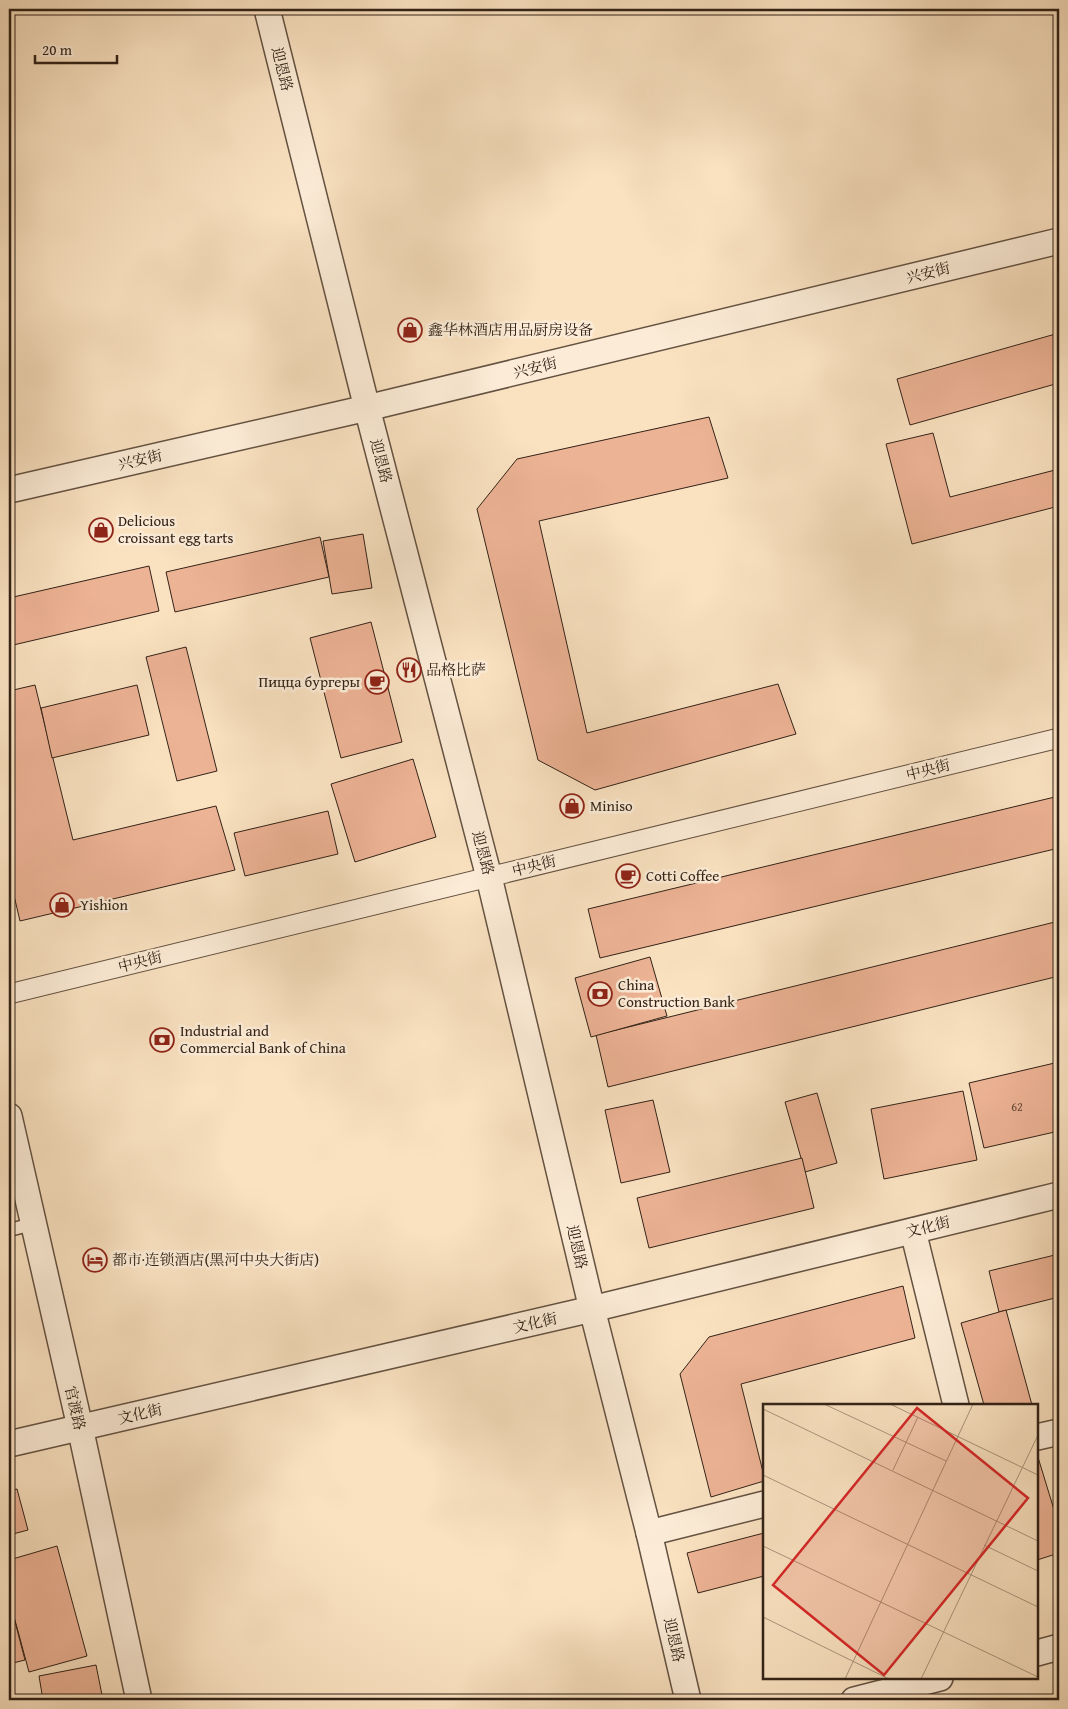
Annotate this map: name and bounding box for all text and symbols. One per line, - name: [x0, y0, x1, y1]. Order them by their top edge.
- scale bar: [35, 32, 118, 64]
- text: 20 m: [42, 39, 73, 60]
- street label: 迎恩路: [267, 44, 298, 93]
- street label: 兴安街: [903, 257, 952, 288]
- shop icon: 鑫华林酒店用品厨房设备: [397, 317, 423, 343]
- place label: 鑫华林酒店用品厨房设备: [428, 319, 593, 340]
- street label: 兴安街: [510, 352, 559, 383]
- street label: 迎恩路: [366, 436, 397, 485]
- street label: 兴安街: [116, 444, 164, 475]
- place label: Delicious croissant egg tarts: [118, 510, 234, 548]
- shop icon: Delicious croissant egg tarts: [88, 517, 114, 543]
- restaurant icon: 品格比萨: [396, 657, 422, 683]
- place label: 品格比萨: [426, 659, 486, 680]
- cafe icon: Пицца бургеры: [364, 669, 390, 695]
- place label: Пицца бургеры: [259, 671, 360, 692]
- street label: 中央街: [903, 754, 952, 785]
- shop icon: Miniso: [559, 793, 585, 819]
- place label: Miniso: [590, 795, 633, 816]
- street label: 迎恩路: [468, 828, 499, 877]
- street label: 中央街: [509, 850, 558, 881]
- cafe icon: Cotti Coffee: [615, 863, 641, 889]
- place label: Cotti Coffee: [646, 865, 719, 886]
- shop icon: Yishion: [49, 892, 75, 918]
- place label: Yishion: [80, 894, 128, 915]
- street label: 中央街: [115, 946, 164, 977]
- place label: China Construction Bank: [618, 974, 735, 1012]
- bank icon: China Construction Bank: [587, 981, 613, 1007]
- place label: Industrial and Commercial Bank of China: [180, 1020, 346, 1058]
- bank icon: Industrial and Commercial Bank of China: [149, 1027, 175, 1053]
- house number: 62: [1011, 1098, 1023, 1115]
- street label: 文化街: [903, 1211, 952, 1242]
- street label: 迎恩路: [562, 1223, 593, 1271]
- hotel icon: 都市·连锁酒店(黑河中央大街店): [82, 1247, 108, 1273]
- place label: 都市·连锁酒店(黑河中央大街店): [112, 1249, 319, 1270]
- street label: 文化街: [511, 1307, 559, 1338]
- street label: 官渡路: [60, 1384, 91, 1432]
- street label: 文化街: [116, 1398, 164, 1429]
- inset map: [763, 1404, 1038, 1679]
- street label: 迎恩路: [659, 1616, 690, 1664]

